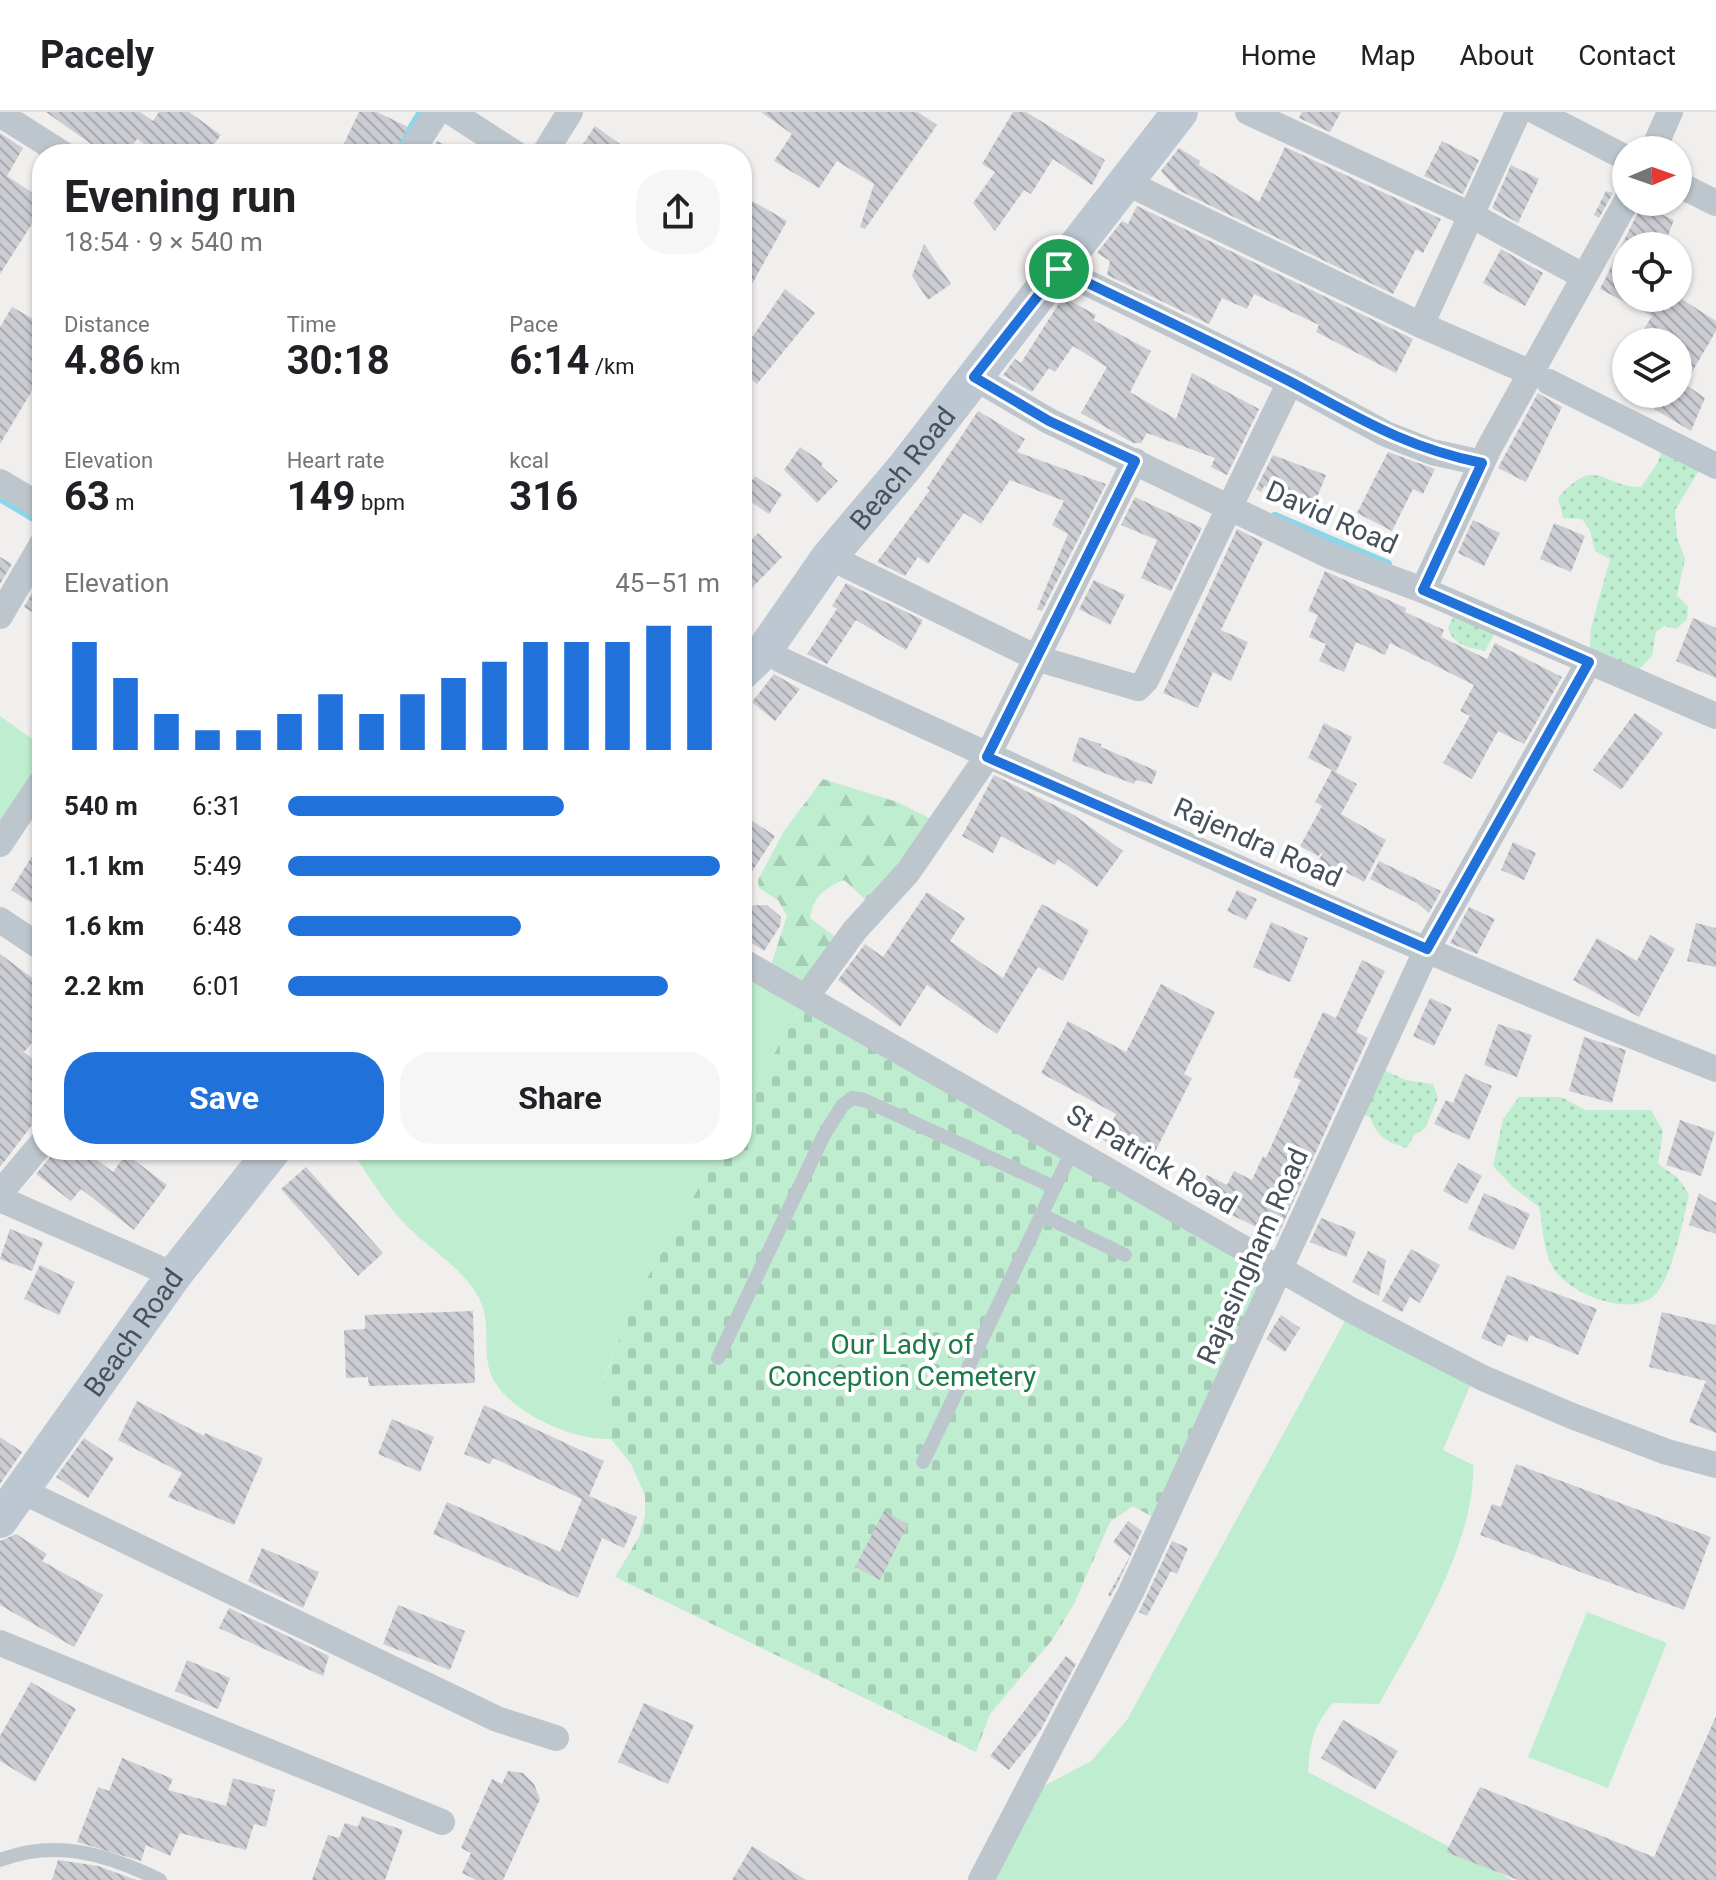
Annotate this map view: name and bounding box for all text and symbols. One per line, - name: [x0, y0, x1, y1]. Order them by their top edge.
- text: Pacely: [40, 33, 154, 77]
- text: Home: [1241, 39, 1316, 72]
- text: Map: [1360, 39, 1416, 72]
- text: About: [1460, 39, 1534, 72]
- text: Contact: [1578, 39, 1676, 72]
- north arrow: [1612, 136, 1692, 216]
- map controls: [1612, 136, 1692, 408]
- button: share: [636, 170, 720, 254]
- text: Evening run: [64, 171, 296, 223]
- text: 18:54 · 9 × 540 m: [64, 227, 263, 257]
- button: locate: [1612, 232, 1692, 312]
- pin: [1025, 235, 1093, 303]
- icon: arrive: [1037, 247, 1081, 291]
- text: Distance: [64, 312, 150, 337]
- text: Time: [287, 312, 336, 337]
- text: Pace: [509, 312, 558, 337]
- button: layers: [1612, 328, 1692, 408]
- text: 4.86: [64, 337, 144, 384]
- text: 30:18: [287, 337, 390, 384]
- text: 6:14: [509, 337, 589, 384]
- text: km: [144, 354, 180, 379]
- text: /km: [589, 354, 634, 379]
- street label: Beach Road: [843, 400, 963, 537]
- text: Elevation: [64, 448, 153, 473]
- text: Heart rate: [287, 448, 385, 473]
- text: kcal: [509, 448, 549, 473]
- text: 63: [64, 473, 110, 520]
- text: 149: [287, 473, 356, 520]
- text: 316: [509, 473, 578, 520]
- street label: David Road: [1261, 474, 1403, 561]
- text: m: [110, 490, 135, 515]
- text: bpm: [356, 490, 405, 515]
- text: Elevation: [64, 568, 169, 598]
- text: 45–51 m: [615, 568, 720, 598]
- text: 540 m: [64, 791, 138, 821]
- text: 6:31: [192, 791, 242, 821]
- street label: Rajendra Road: [1169, 791, 1347, 894]
- text: 1.1 km: [64, 851, 144, 881]
- text: 5:49: [192, 851, 242, 881]
- text: 1.6 km: [64, 911, 144, 941]
- text: 6:48: [192, 911, 242, 941]
- text: 2.2 km: [64, 971, 144, 1001]
- text: 6:01: [192, 971, 242, 1001]
- button: Save: [64, 1052, 384, 1144]
- button: Share: [400, 1052, 720, 1144]
- street label: St Patrick Road: [1061, 1097, 1243, 1221]
- street label: Rajasingham Road: [1190, 1143, 1315, 1369]
- street label: Beach Road: [77, 1263, 190, 1403]
- park label: Our Lady of Conception Cemetery: [768, 1328, 1036, 1393]

